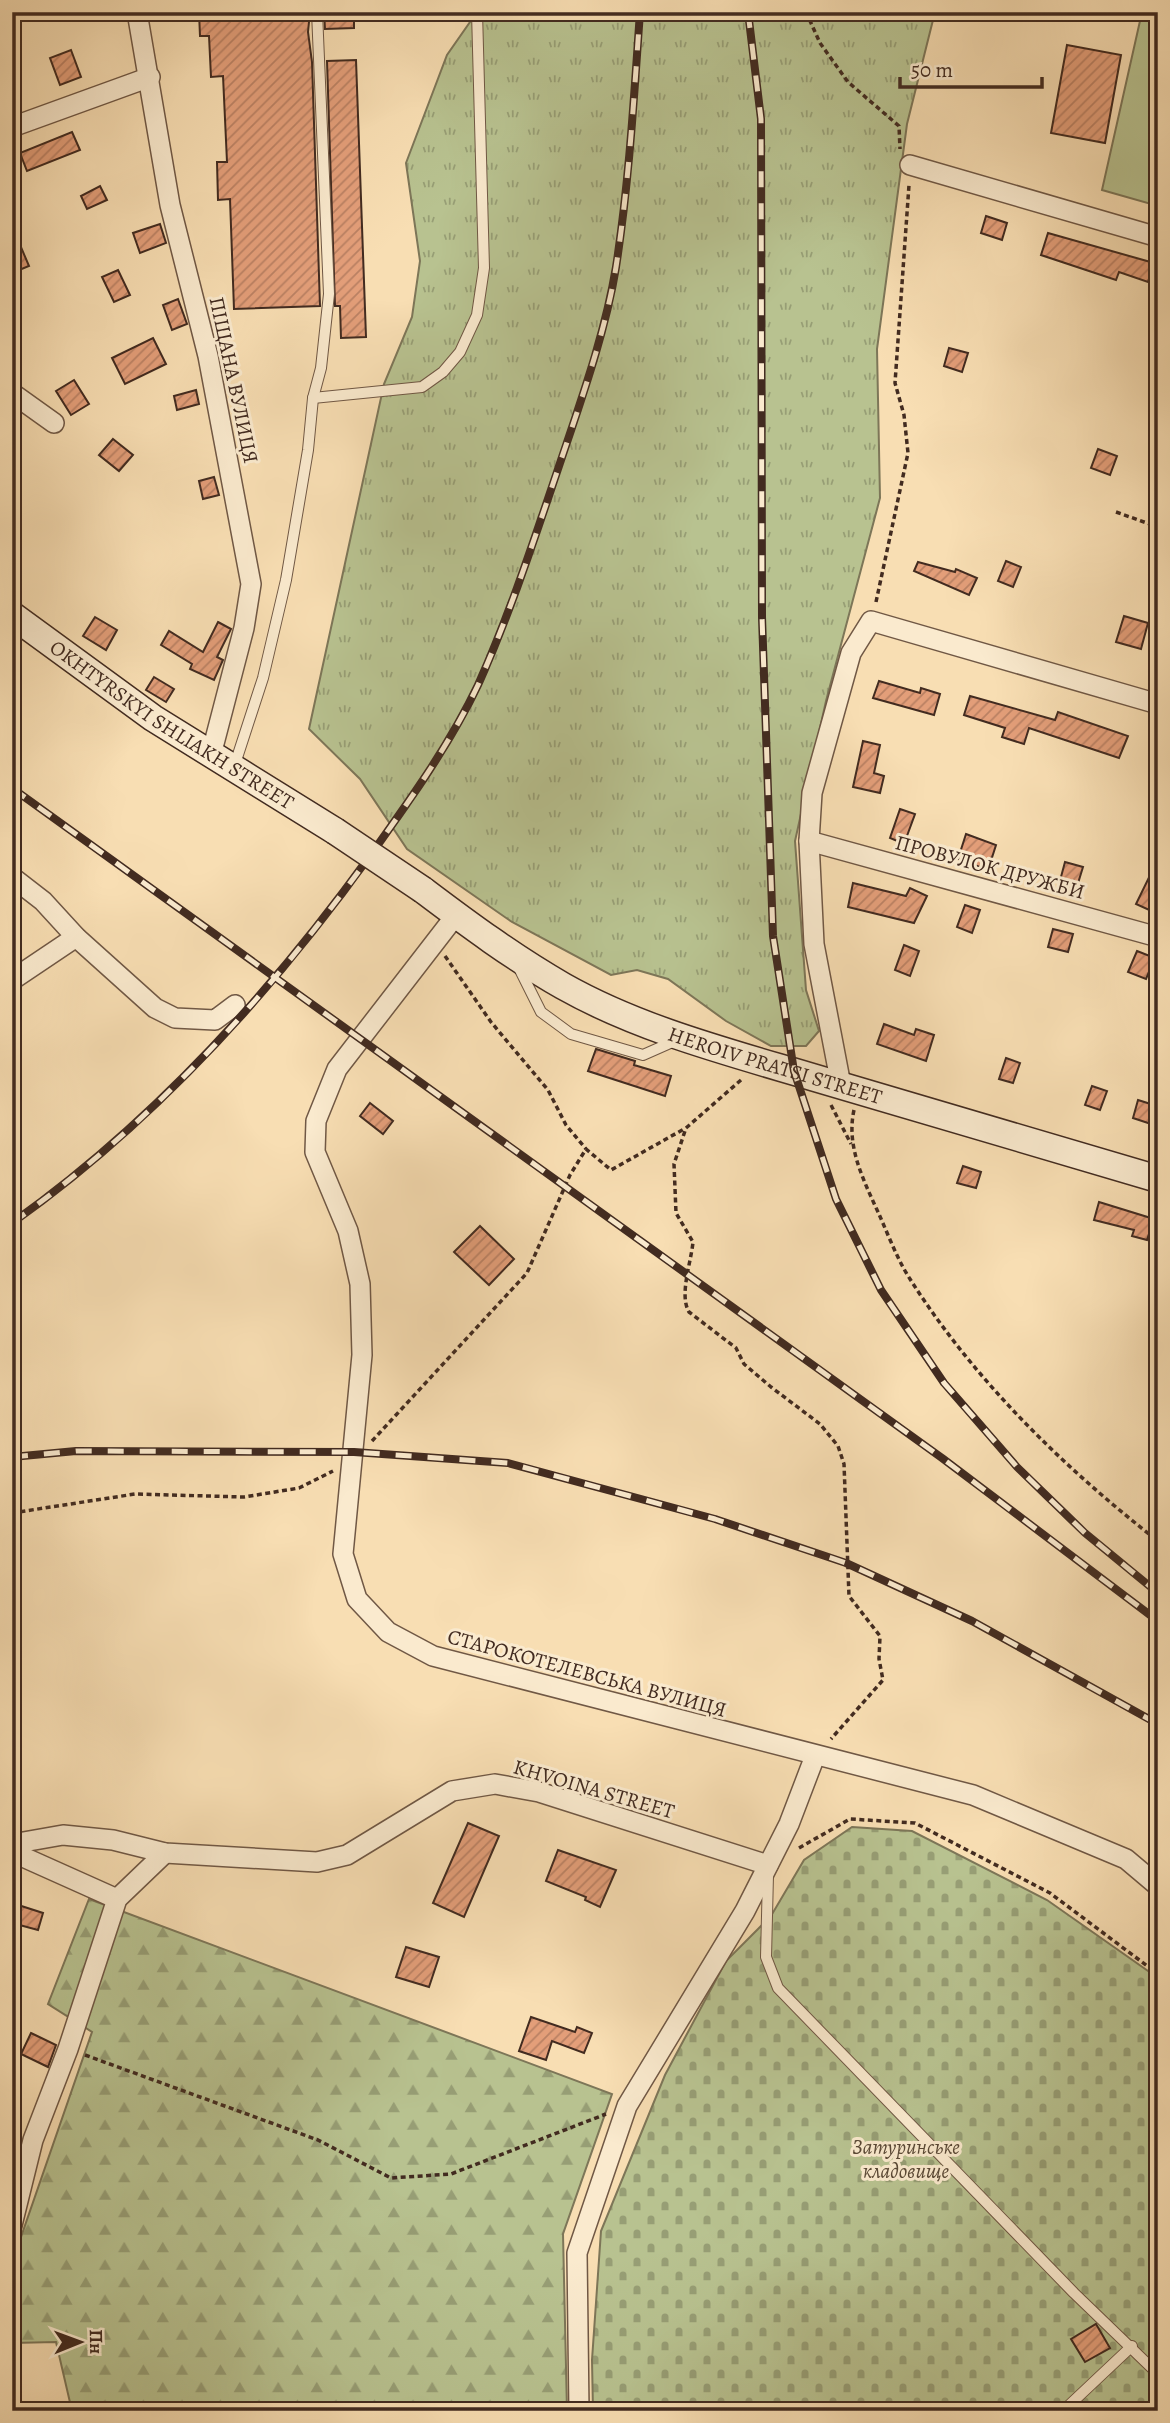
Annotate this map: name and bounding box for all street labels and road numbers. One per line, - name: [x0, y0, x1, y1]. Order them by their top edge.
- street label: ПІЩАНА ВУЛИЦЯ: [203, 294, 265, 466]
- street label: OKHTYRSKYI SHLIAKH STREET: [44, 633, 300, 816]
- street label: ПРОВУЛОК ДРУЖБИ: [892, 828, 1088, 906]
- street label: HEROIV PRATSI STREET: [664, 1020, 886, 1111]
- street label: СТАРОКОТЕЛЕВСЬКА ВУЛИЦЯ: [444, 1622, 730, 1724]
- street label: KHVOINA STREET: [510, 1753, 678, 1826]

